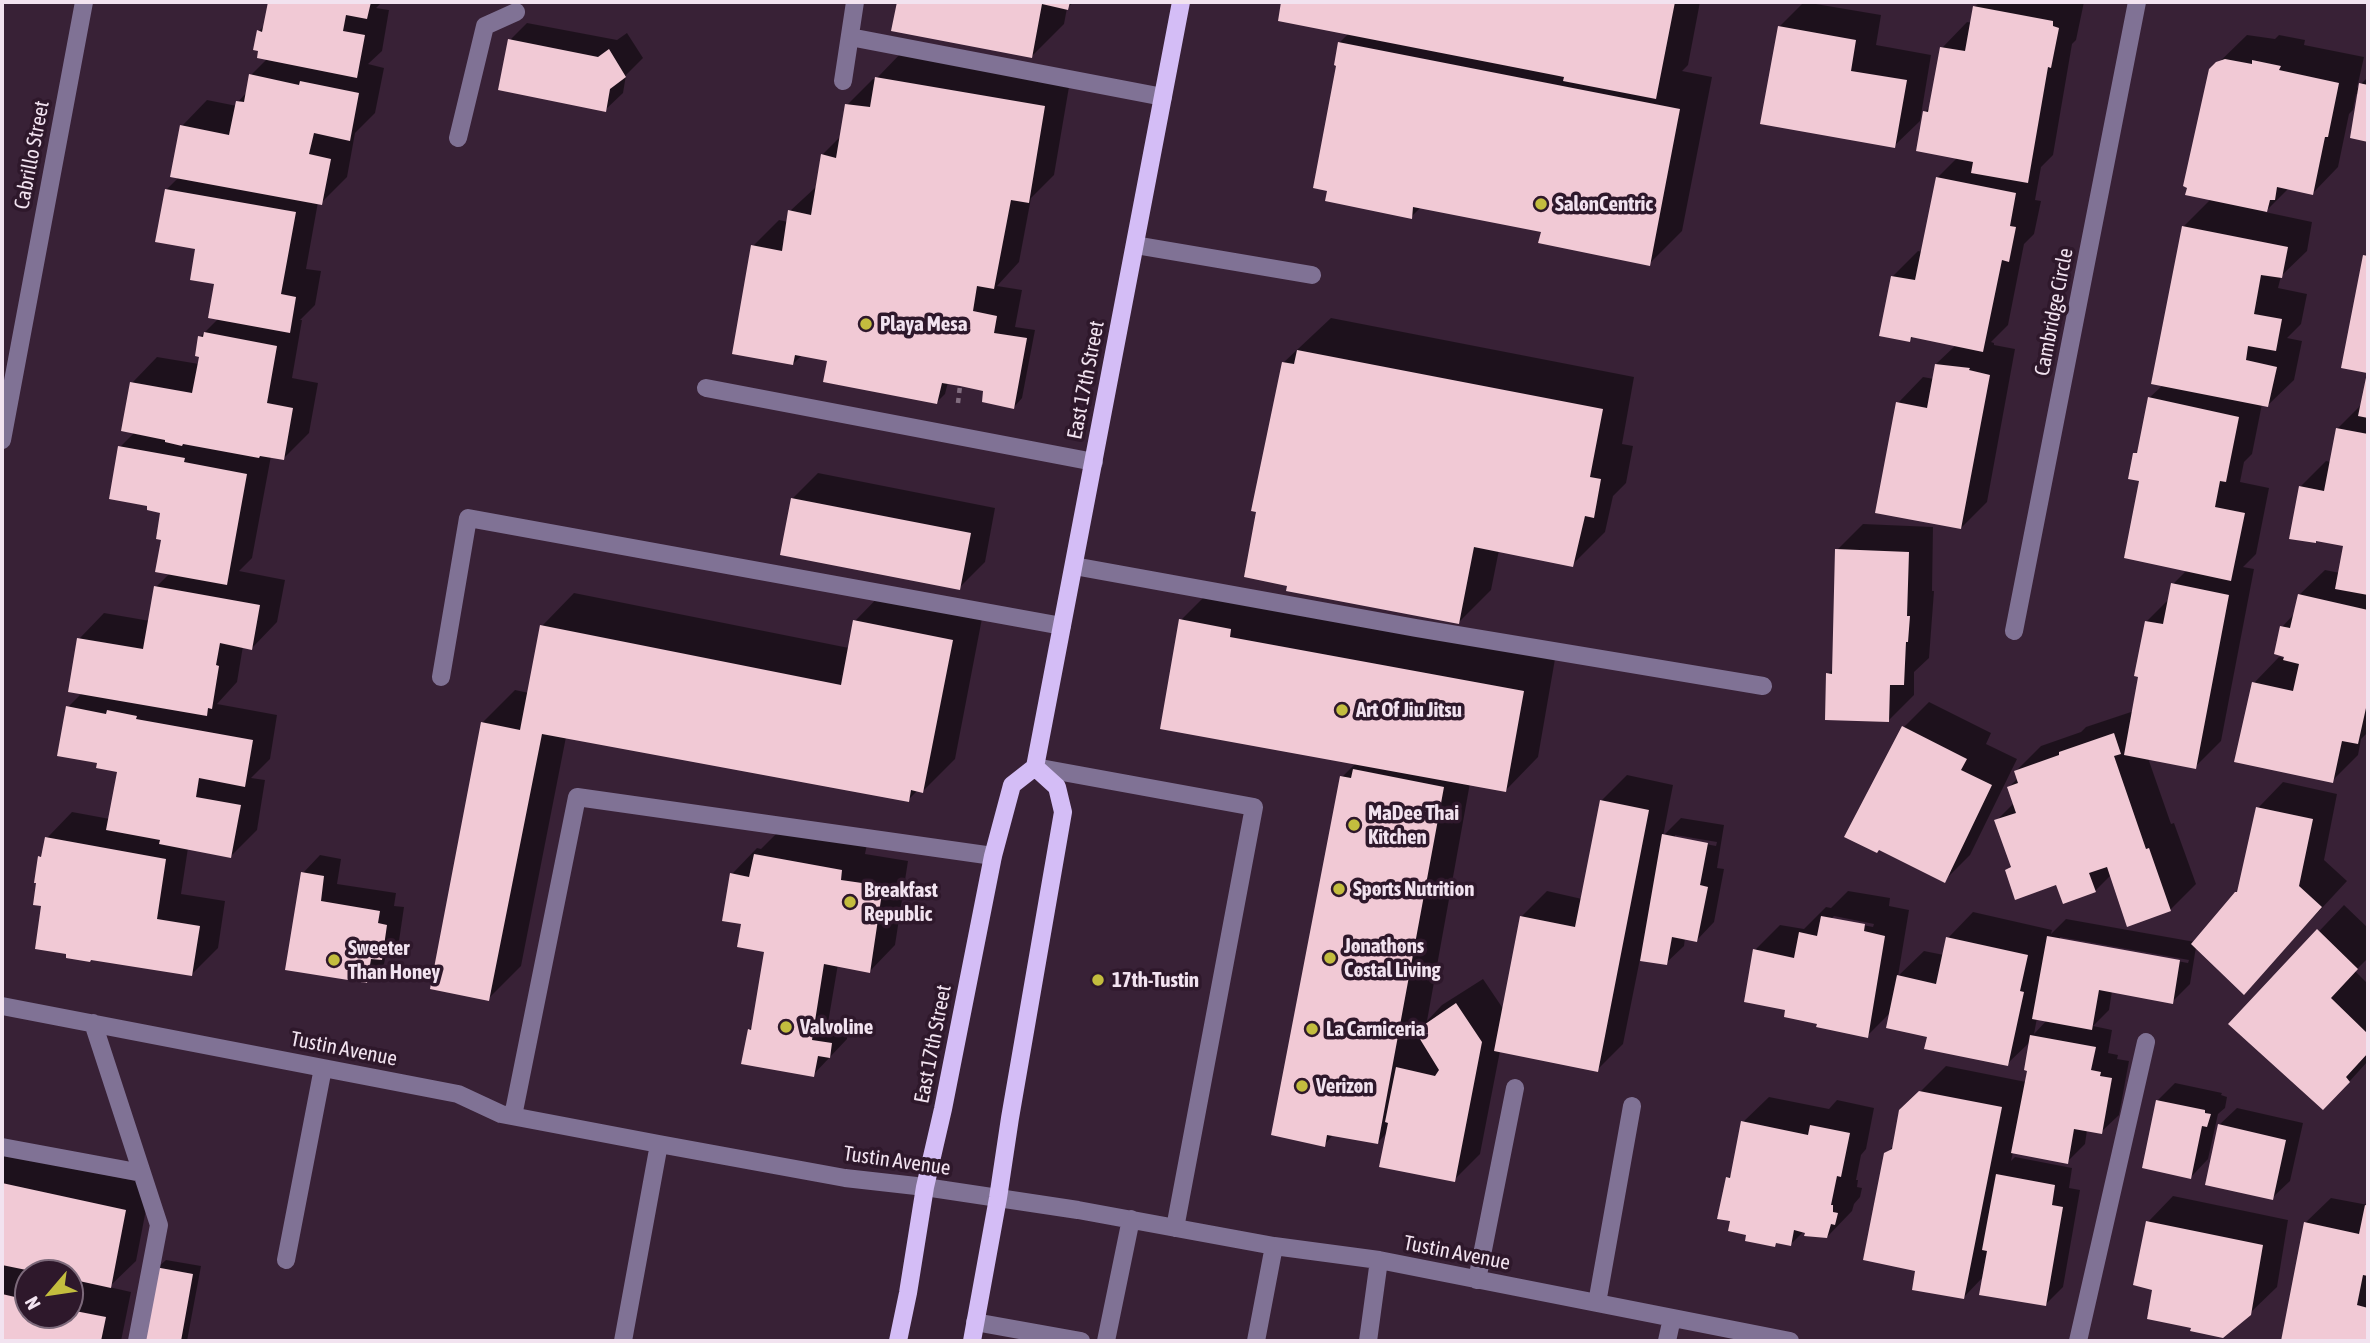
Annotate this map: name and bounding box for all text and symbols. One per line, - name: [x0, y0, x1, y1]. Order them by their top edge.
- street label: Cabrillo Street: [9, 99, 55, 211]
- place label: SalonCentric: [1555, 191, 1653, 217]
- marker: SalonCentric: [1533, 196, 1549, 212]
- street label: Cambridge Circle: [2029, 246, 2079, 378]
- place label: Playa Mesa: [880, 311, 967, 337]
- marker: Playa Mesa: [858, 316, 874, 332]
- street label: East 17th Street: [1062, 319, 1110, 441]
- place label: Art Of Jiu Jitsu: [1356, 697, 1462, 723]
- marker: Art Of Jiu Jitsu: [1334, 702, 1350, 718]
- place label: MaDee Thai Kitchen: [1368, 800, 1459, 850]
- marker: MaDee Thai Kitchen: [1346, 817, 1362, 833]
- place label: Sports Nutrition: [1353, 876, 1475, 902]
- place label: Breakfast Republic: [864, 877, 938, 927]
- marker: Sports Nutrition: [1331, 881, 1347, 897]
- marker: Breakfast Republic: [842, 894, 858, 910]
- place label: Jonathons Costal Living: [1344, 933, 1441, 983]
- place label: Sweeter Than Honey: [348, 935, 440, 985]
- marker: Jonathons Costal Living: [1322, 950, 1338, 966]
- marker: Sweeter Than Honey: [326, 952, 342, 968]
- place label: 17th-Tustin: [1112, 967, 1199, 993]
- marker: 17th-Tustin: [1090, 972, 1106, 988]
- street label: East 17th Street: [909, 983, 957, 1105]
- place label: Valvoline: [800, 1014, 873, 1040]
- place label: La Carniceria: [1326, 1016, 1425, 1042]
- marker: Valvoline: [778, 1019, 794, 1035]
- marker: La Carniceria: [1304, 1021, 1320, 1037]
- street label: Tustin Avenue: [289, 1026, 399, 1072]
- place label: Verizon: [1316, 1073, 1374, 1099]
- marker: Verizon: [1294, 1078, 1310, 1094]
- street label: Tustin Avenue: [842, 1141, 952, 1181]
- street label: Tustin Avenue: [1402, 1230, 1512, 1276]
- north arrow: [14, 1259, 84, 1329]
- text: N: [20, 1293, 45, 1313]

